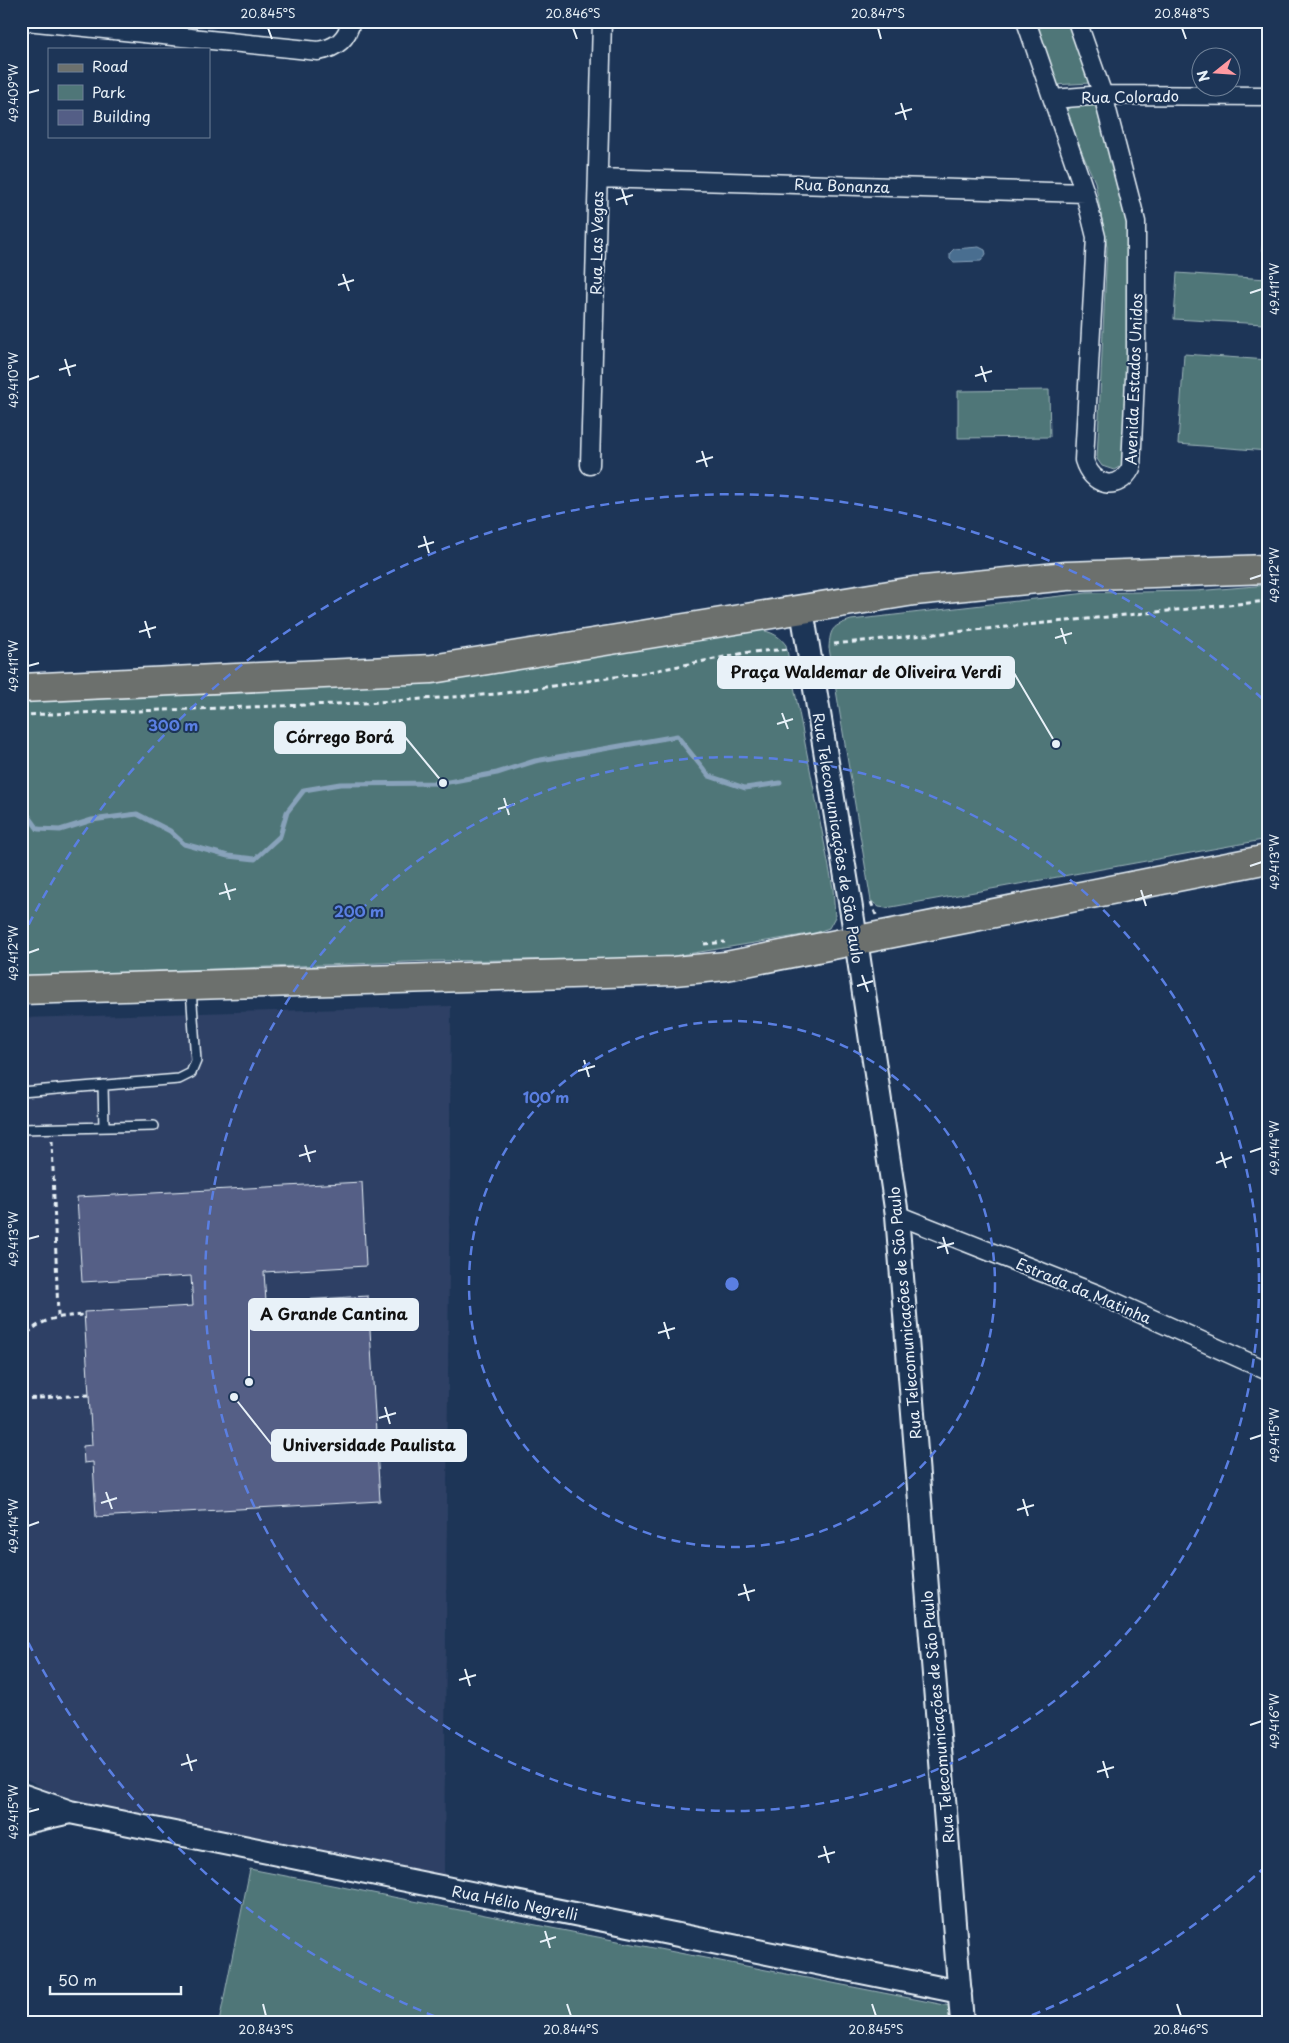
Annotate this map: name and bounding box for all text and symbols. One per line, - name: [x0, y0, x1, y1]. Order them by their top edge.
- text: 20.845°S: [241, 4, 295, 22]
- text: 20.846°S: [545, 4, 601, 22]
- text: 20.847°S: [851, 4, 905, 22]
- text: 20.848°S: [1154, 4, 1210, 22]
- legend: [48, 48, 210, 138]
- north arrow: [1192, 48, 1242, 98]
- text: Road: [92, 54, 128, 77]
- text: 49.409°W: [4, 63, 22, 122]
- text: N: [1191, 68, 1215, 84]
- text: Park: [92, 80, 126, 103]
- street label: Rua Colorado: [1081, 84, 1179, 108]
- text: Building: [92, 104, 151, 127]
- street label: Rua Bonanza: [794, 172, 891, 198]
- street label: Rua Las Vegas: [584, 191, 608, 295]
- text: 49.411°W: [1265, 262, 1283, 315]
- street label: Avenida Estados Unidos: [1119, 293, 1147, 465]
- text: 49.410°W: [4, 351, 22, 408]
- text: 49.412°W: [1265, 546, 1283, 603]
- text: 49.411°W: [4, 639, 22, 692]
- callout: Praça Waldemar de Oliveira Verdi: [718, 657, 1014, 688]
- text: Praça Waldemar de Oliveira Verdi: [730, 659, 1002, 683]
- street label: Rua Telecomunicações de São Paulo: [808, 711, 870, 965]
- text: 300 m: [148, 713, 198, 736]
- callout: Córrego Borá: [275, 722, 405, 753]
- text: Córrego Borá: [286, 724, 394, 748]
- text: 49.413°W: [1265, 834, 1283, 890]
- text: 200 m: [334, 899, 384, 922]
- text: 49.412°W: [4, 924, 22, 981]
- text: 100 m: [523, 1085, 569, 1108]
- text: 49.414°W: [1265, 1120, 1283, 1176]
- street label: Rua Telecomunicações de São Paulo: [881, 1186, 927, 1440]
- text: 49.413°W: [4, 1211, 22, 1267]
- street label: Estrada da Matinha: [1013, 1251, 1156, 1329]
- centre of rings: [723, 1275, 741, 1293]
- callout: A Grande Cantina: [249, 1299, 418, 1330]
- text: A Grande Cantina: [260, 1301, 409, 1325]
- text: 49.415°W: [1265, 1407, 1283, 1462]
- callout: Universidade Paulista: [272, 1430, 466, 1461]
- text: Universidade Paulista: [282, 1432, 457, 1456]
- text: 49.414°W: [4, 1498, 22, 1554]
- street label: Rua Telecomunicações de São Paulo: [914, 1590, 960, 1844]
- text: 49.416°W: [1265, 1693, 1283, 1749]
- text: 49.415°W: [4, 1784, 22, 1839]
- street label: Rua Hélio Negrelli: [450, 1879, 580, 1925]
- scale bar: [50, 1963, 181, 1995]
- text: 50 m: [58, 1968, 97, 1991]
- text: 20.843°S: [238, 2020, 294, 2038]
- text: 20.844°S: [543, 2020, 599, 2038]
- text: 20.845°S: [849, 2020, 903, 2038]
- text: 20.846°S: [1153, 2020, 1209, 2038]

